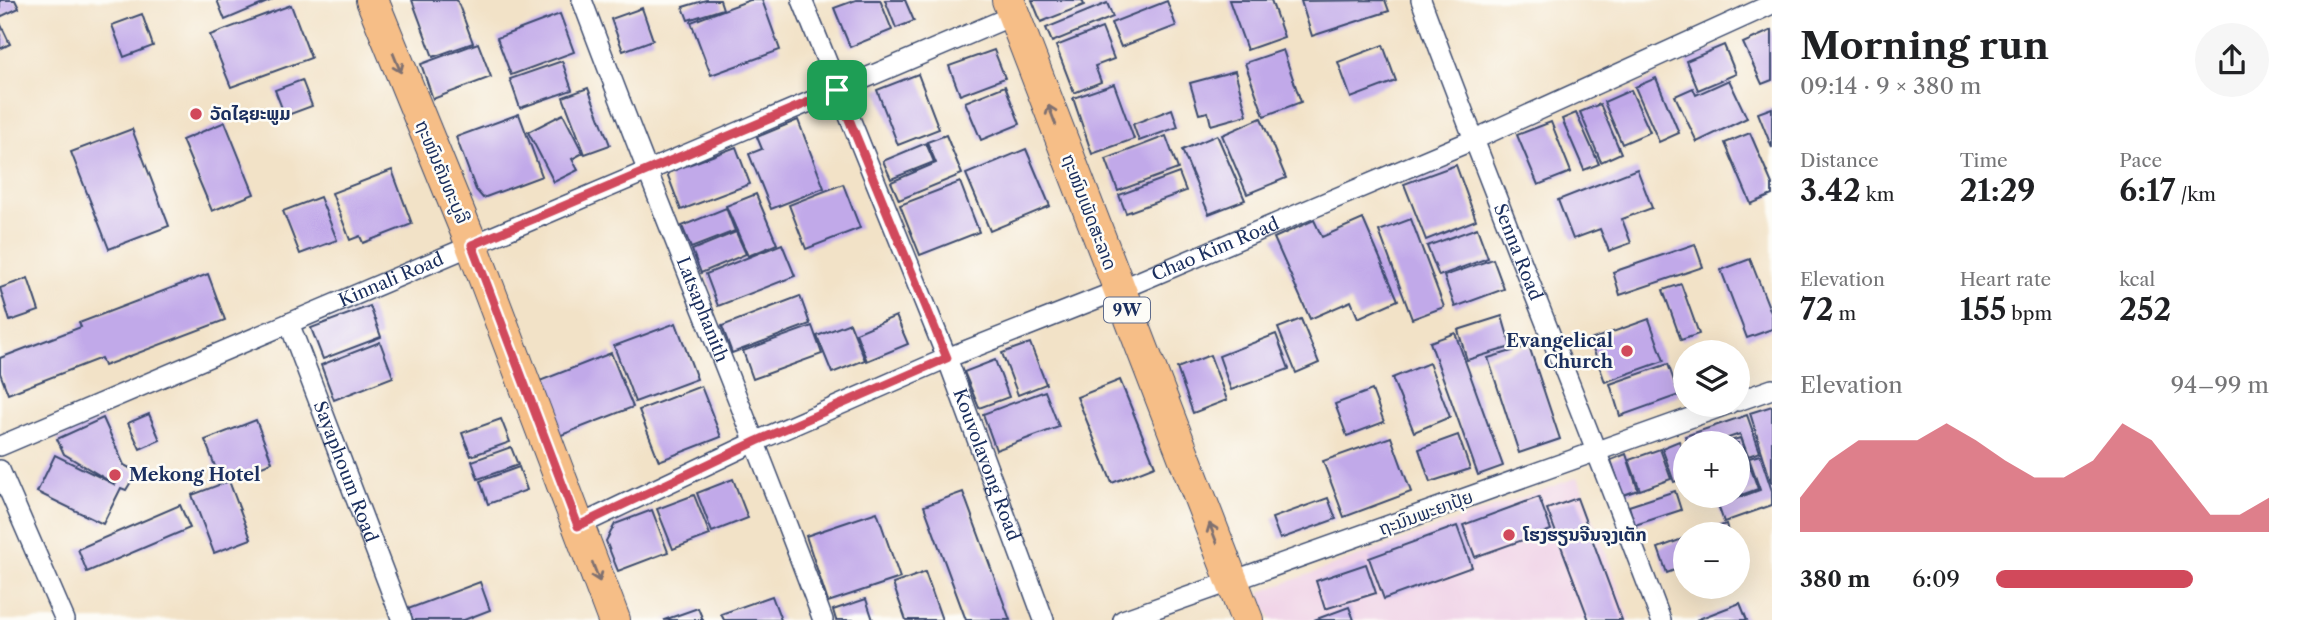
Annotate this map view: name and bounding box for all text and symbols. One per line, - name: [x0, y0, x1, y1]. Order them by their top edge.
- text: Morning run: [1800, 22, 2049, 69]
- button: share: [2195, 23, 2269, 97]
- one-way arrow: [392, 52, 405, 74]
- pin: [807, 60, 867, 120]
- icon: arrive: [818, 71, 856, 109]
- text: 09:14 · 9 × 380 m: [1800, 72, 1982, 100]
- place label: ວັດໄຊຍະພູມ: [210, 103, 291, 125]
- one-way arrow: [1045, 105, 1057, 127]
- marker: ວັດໄຊຍະພູມ: [188, 106, 204, 122]
- street label: ຖະໜົນຄັນທະບູລີ: [409, 117, 474, 228]
- text: Distance: [1800, 149, 1879, 172]
- text: Time: [1960, 149, 2008, 172]
- text: Pace: [2119, 149, 2162, 172]
- street label: ຖະໜົນເພັດສະລາດ: [1057, 151, 1121, 273]
- text: 3.42: [1800, 172, 1861, 209]
- text: 21:29: [1960, 172, 2035, 209]
- text: 6:17: [2119, 172, 2175, 209]
- text: km: [1861, 183, 1895, 206]
- text: /km: [2175, 183, 2216, 206]
- street label: Senna Road: [1489, 201, 1547, 304]
- street label: Chao Kim Road: [1148, 213, 1282, 286]
- street label: Kinnali Road: [335, 248, 447, 312]
- street label: Latsaphanith: [671, 254, 733, 365]
- text: Elevation: [1800, 268, 1885, 291]
- text: Heart rate: [1960, 268, 2051, 291]
- text: kcal: [2119, 268, 2155, 291]
- text: 72: [1800, 291, 1833, 328]
- text: 155: [1960, 291, 2006, 328]
- text: 252: [2119, 291, 2171, 328]
- road number: 9W: [1104, 298, 1150, 322]
- text: m: [1833, 302, 1856, 325]
- text: bpm: [2006, 302, 2052, 325]
- place label: Evangelical Church: [1506, 330, 1614, 373]
- map controls: [1673, 340, 1750, 599]
- button: layers: [1673, 340, 1750, 417]
- marker: Evangelical Church: [1619, 343, 1635, 359]
- text: Elevation: [1800, 371, 1903, 399]
- text: 94–99 m: [2171, 371, 2269, 399]
- street label: Kouvolavong Road: [948, 386, 1025, 544]
- street label: Sayaphoum Road: [309, 398, 382, 545]
- button: +: [1673, 431, 1750, 508]
- place label: Mekong Hotel: [129, 464, 260, 486]
- marker: Mekong Hotel: [107, 467, 123, 483]
- street label: ຖະນົນພະຍາປຸ້ຍ: [1376, 486, 1476, 540]
- button: −: [1673, 522, 1750, 599]
- one-way arrow: [1206, 523, 1219, 545]
- place label: ໂຮງຮຽນຈີນຈຸງເຕັກ: [1522, 524, 1647, 546]
- marker: ໂຮງຮຽນຈີນຈຸງເຕັກ: [1501, 527, 1517, 543]
- one-way arrow: [591, 560, 603, 582]
- text: 380 m: [1800, 565, 1871, 593]
- text: 6:09: [1912, 565, 1960, 593]

